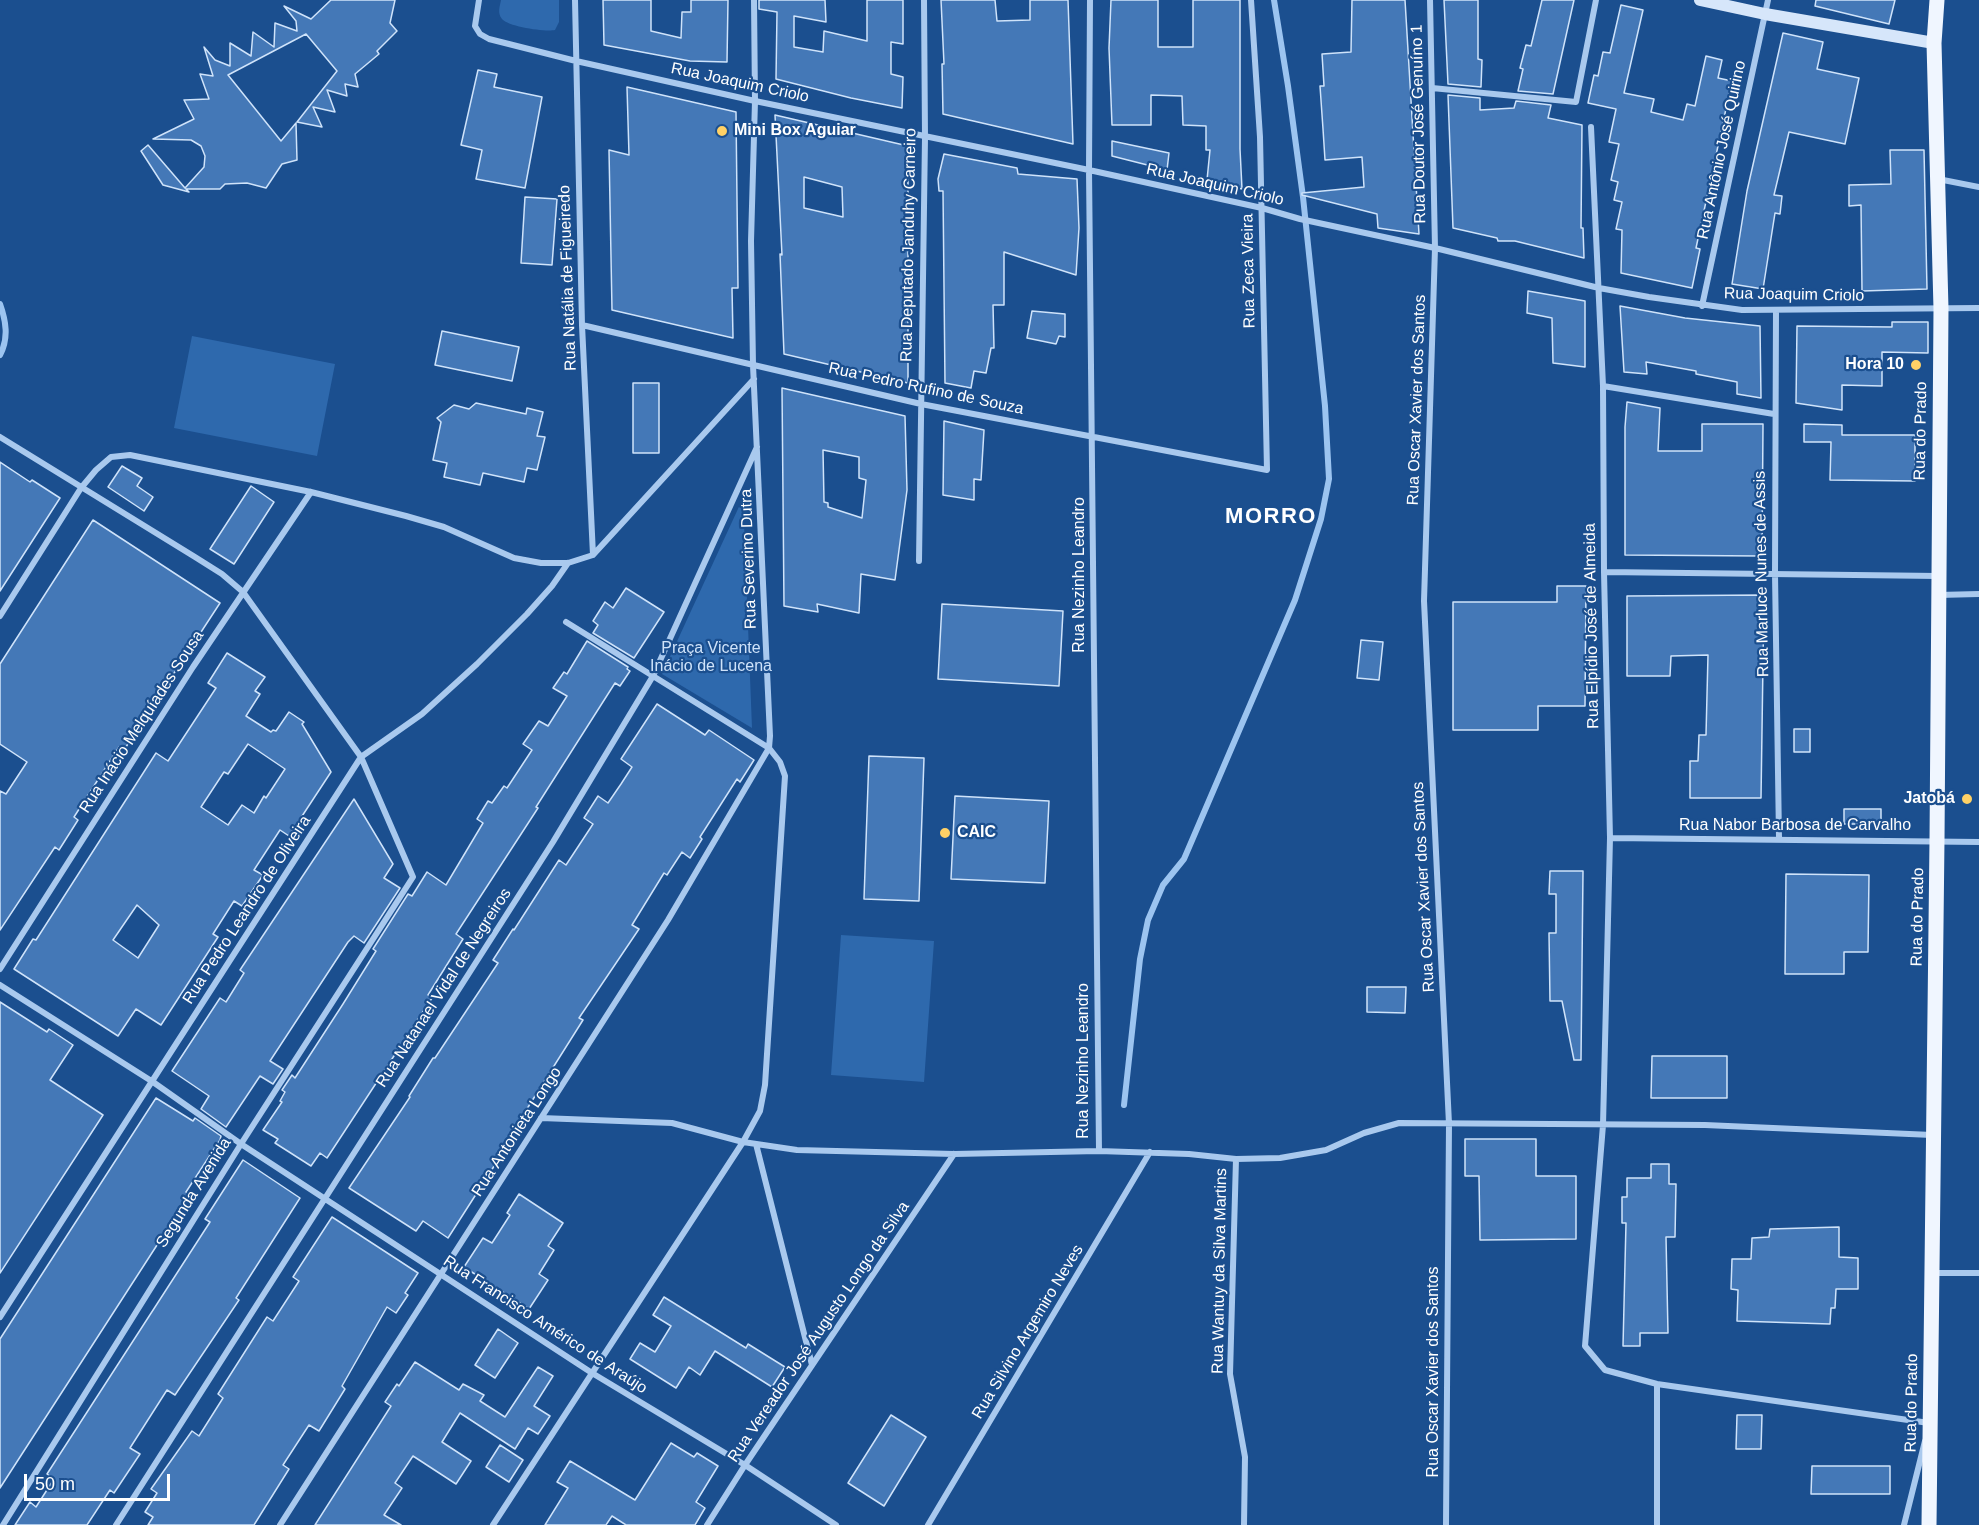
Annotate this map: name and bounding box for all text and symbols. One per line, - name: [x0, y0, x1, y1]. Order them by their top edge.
- street label: Rua Doutor José Genuíno 1: [1408, 24, 1430, 224]
- street label: Rua Joaquim Criolo: [669, 59, 811, 107]
- street label: Rua Antônio José Quirino: [1694, 59, 1750, 241]
- place label: Mini Box Aguiar: [734, 121, 856, 141]
- marker: Mini Box Aguiar: [715, 124, 729, 138]
- street label: Rua Deputado Janduhy Carneiro: [897, 128, 921, 362]
- street label: Rua Joaquim Criolo: [1144, 160, 1286, 210]
- street label: Rua Natália de Figueiredo: [555, 185, 581, 371]
- street label: Rua Zeca Vieira: [1238, 214, 1260, 328]
- street label: Rua Joaquim Criolo: [1724, 284, 1864, 306]
- street label: Rua Oscar Xavier dos Santos: [1404, 294, 1430, 506]
- place label: Hora 10: [1845, 355, 1904, 375]
- marker: Hora 10: [1909, 358, 1923, 372]
- street label: Rua Pedro Rufino de Souza: [827, 359, 1025, 419]
- street label: Rua do Prado: [1911, 381, 1931, 481]
- street label: Rua Marluce Nunes de Assis: [1751, 471, 1773, 677]
- street label: Rua Severino Dutra: [737, 488, 761, 630]
- street label: Rua Nezinho Leandro: [1070, 497, 1090, 653]
- district label: MORRO: [1225, 504, 1317, 530]
- street label: Rua Elpídio José de Almeida: [1581, 523, 1603, 729]
- street label: Rua Inácio Melquíades Sousa: [76, 627, 208, 817]
- park label: Praça Vicente Inácio de Lucena: [650, 639, 772, 677]
- street label: Rua Oscar Xavier dos Santos: [1409, 781, 1439, 993]
- place label: Jatobá: [1903, 789, 1955, 809]
- marker: Jatobá: [1960, 792, 1974, 806]
- street label: Rua Pedro Leandro de Oliveira: [179, 812, 315, 1008]
- street label: Rua Nabor Barbosa de Carvalho: [1679, 816, 1911, 836]
- place label: CAIC: [957, 823, 996, 843]
- marker: CAIC: [938, 826, 952, 840]
- street label: Rua do Prado: [1908, 867, 1928, 967]
- street label: Rua Natanael Vidal de Negreiros: [372, 885, 516, 1091]
- street label: Rua Nezinho Leandro: [1074, 983, 1094, 1139]
- street label: Rua Antonieta Longo: [468, 1064, 566, 1200]
- street label: Segunda Avenida: [152, 1134, 236, 1252]
- street label: Rua Wantuy da Silva Martins: [1209, 1168, 1231, 1374]
- street label: Rua Vereador José Augusto Longo da Silva: [724, 1198, 914, 1466]
- street label: Rua Silvino Argemiro Neves: [968, 1241, 1088, 1423]
- street label: Rua Francisco Américo de Araújo: [439, 1252, 651, 1398]
- street label: Rua Oscar Xavier dos Santos: [1424, 1267, 1444, 1477]
- street label: Rua do Prado: [1902, 1353, 1922, 1453]
- scale bar: [27, 1462, 172, 1500]
- text: 50 m: [35, 1474, 75, 1494]

